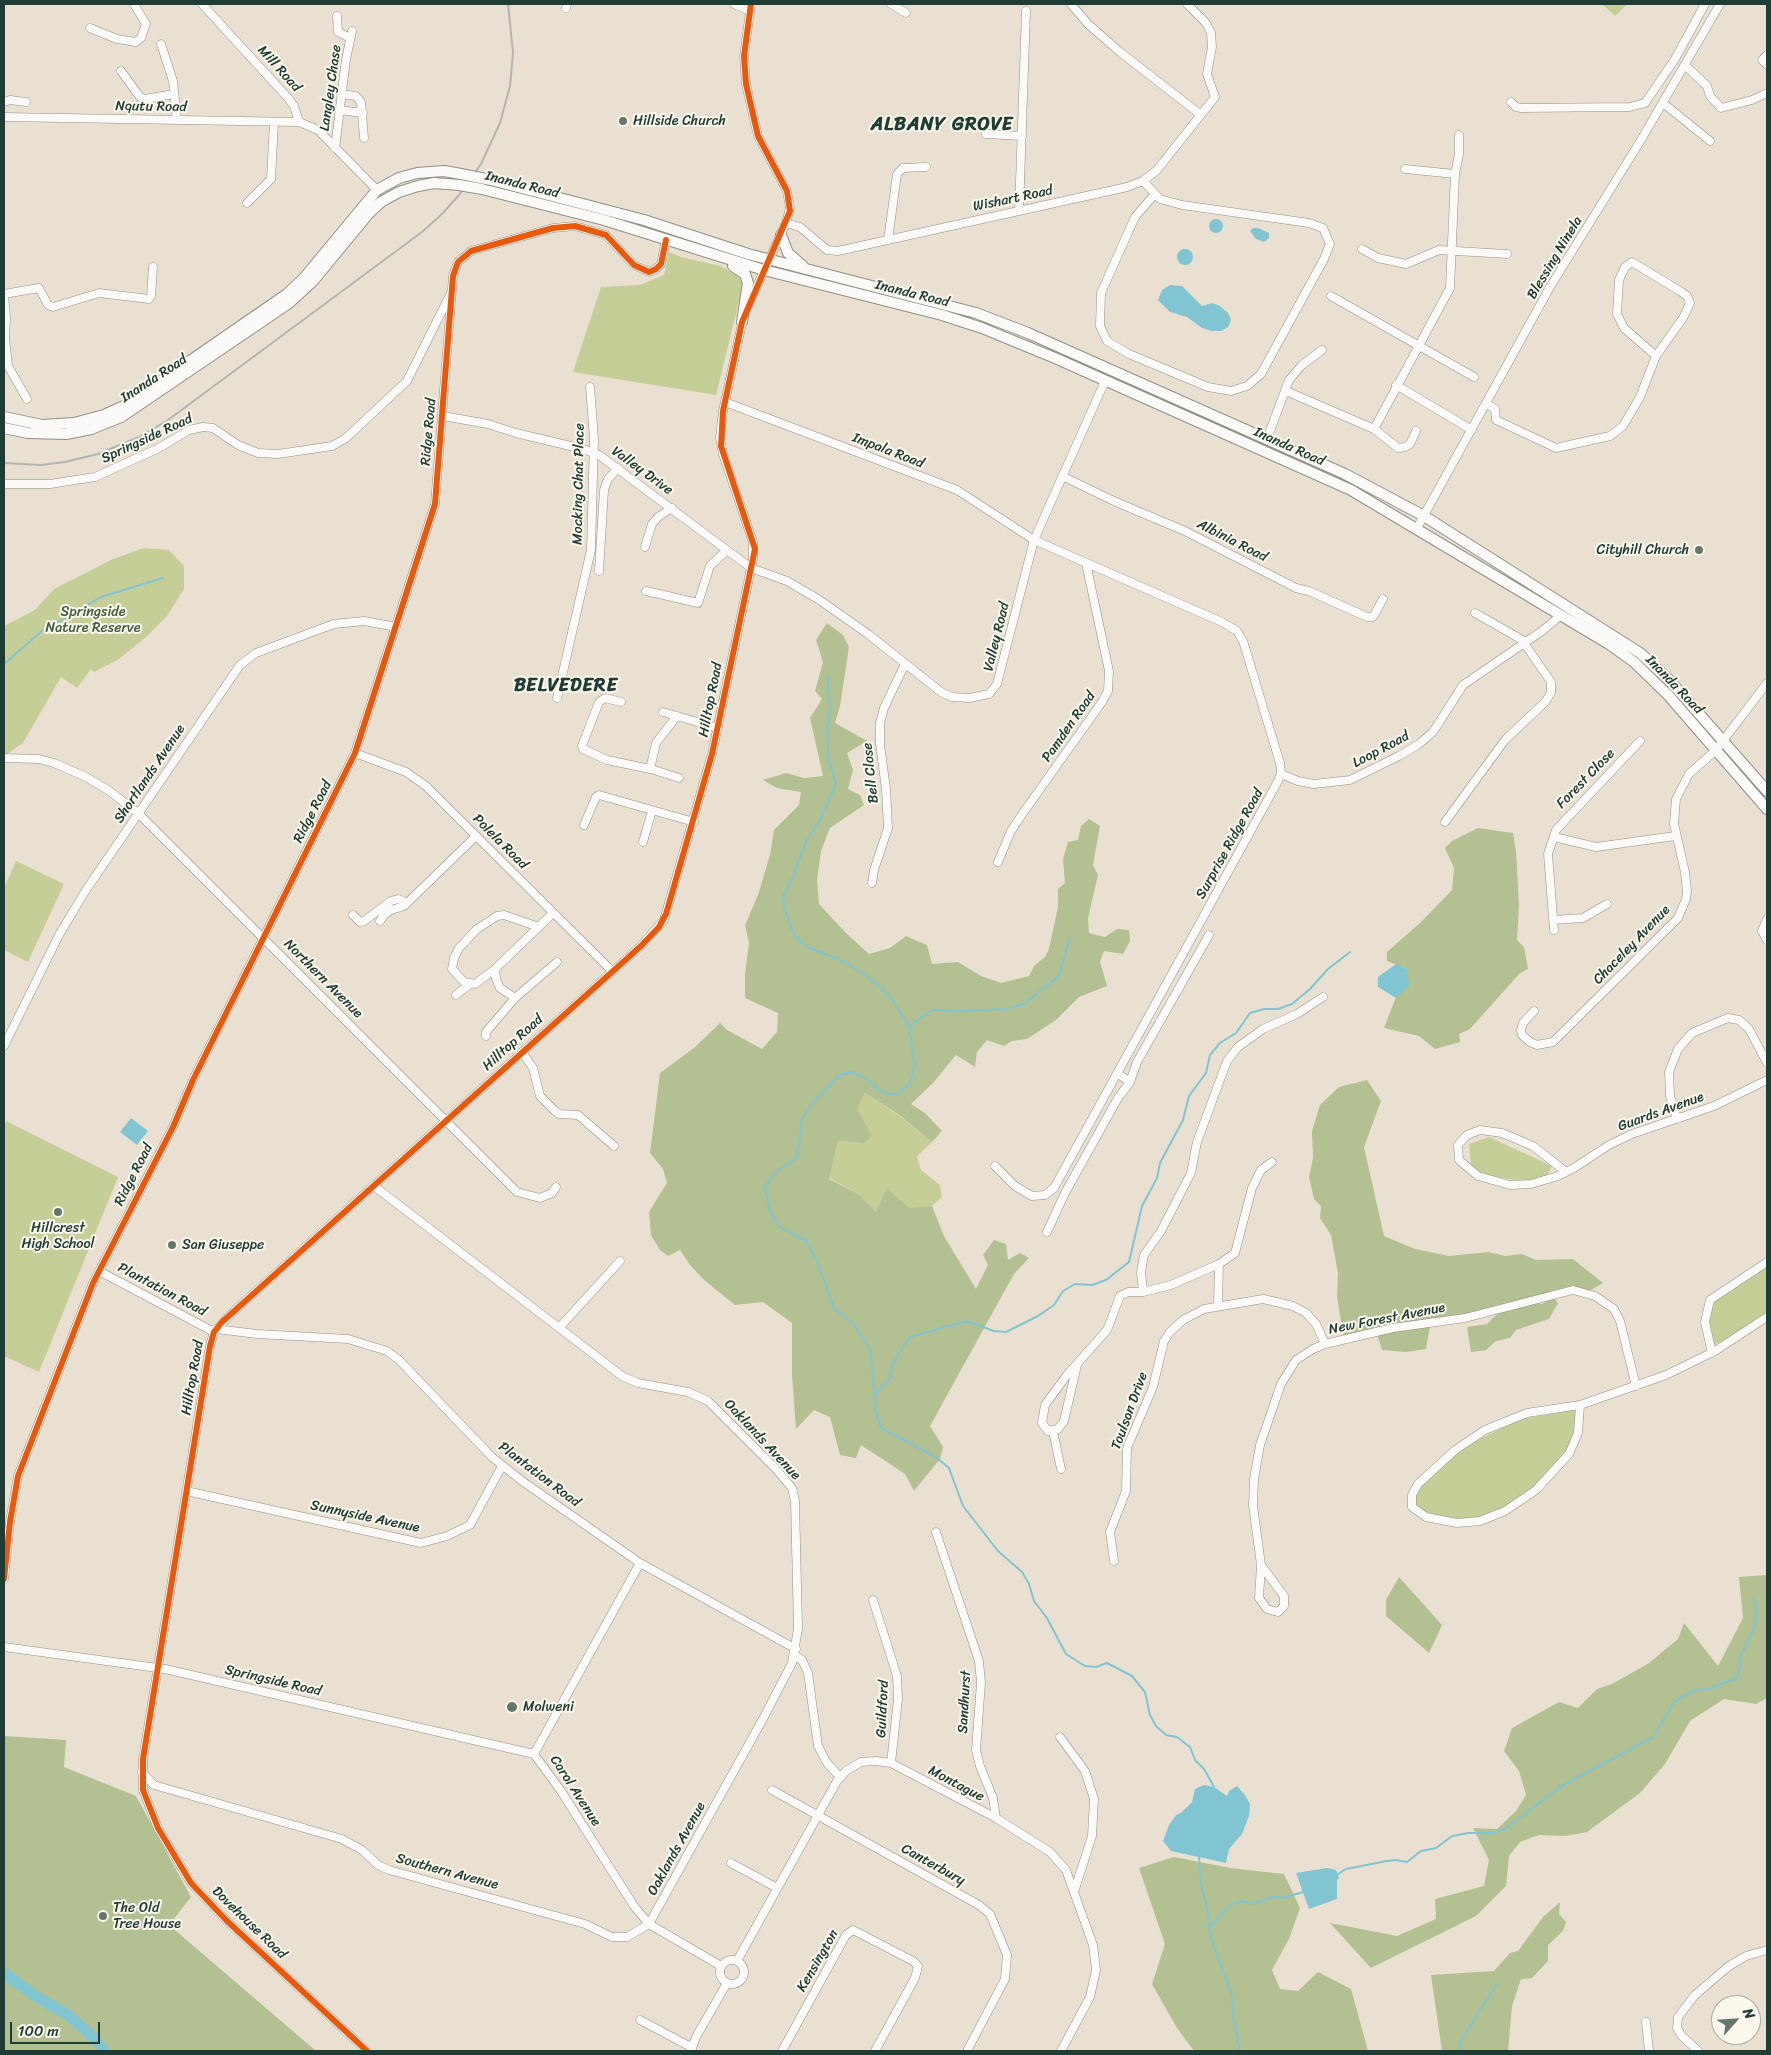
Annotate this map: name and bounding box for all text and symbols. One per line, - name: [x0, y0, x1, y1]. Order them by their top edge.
- street label: Mill Road: [254, 42, 304, 96]
- street label: Langley Chase: [317, 44, 345, 132]
- street label: Nqutu Road: [115, 98, 187, 116]
- place label: Hillside Church: [633, 113, 726, 129]
- district label: ALBANY GROVE: [868, 114, 1016, 136]
- marker: Hillside Church: [617, 115, 629, 127]
- street label: Inanda Road: [483, 168, 561, 202]
- street label: Wishart Road: [972, 182, 1054, 216]
- street label: Blessing Ninela: [1524, 214, 1586, 302]
- street label: Inanda Road: [873, 277, 951, 311]
- street label: Inanda Road: [118, 351, 190, 407]
- street label: Ridge Road: [418, 398, 440, 466]
- street label: Springside Road: [99, 411, 195, 467]
- street label: Mocking Chat Place: [570, 423, 588, 545]
- street label: Inanda Road: [1251, 424, 1327, 470]
- street label: Impala Road: [850, 430, 926, 472]
- street label: Valley Drive: [608, 443, 676, 499]
- street label: Albinia Road: [1194, 516, 1270, 566]
- place label: Cityhill Church: [1597, 542, 1689, 558]
- marker: Cityhill Church: [1693, 544, 1705, 556]
- street label: Valley Road: [980, 601, 1014, 673]
- park label: Springside Nature Reserve: [46, 604, 140, 636]
- street label: Inanda Road: [1642, 652, 1706, 718]
- street label: Hilltop Road: [696, 661, 726, 739]
- district label: BELVEDERE: [512, 675, 620, 697]
- street label: Pamden Road: [1039, 689, 1099, 765]
- street label: Shortlands Avenue: [111, 721, 189, 827]
- street label: Loop Road: [1350, 728, 1412, 772]
- street label: Bell Close: [859, 742, 883, 804]
- street label: Forest Close: [1553, 746, 1619, 812]
- street label: Ridge Road: [290, 778, 336, 846]
- street label: Surprise Ridge Road: [1193, 786, 1267, 902]
- street label: Polela Road: [469, 811, 531, 873]
- street label: Chaceley Avenue: [1590, 902, 1674, 988]
- street label: Northern Avenue: [280, 936, 366, 1022]
- street label: Hilltop Road: [479, 1011, 547, 1075]
- street label: Guards Avenue: [1616, 1089, 1706, 1135]
- street label: Ridge Road: [111, 1141, 157, 1209]
- marker: Hillcrest High School: [52, 1206, 64, 1218]
- place label: Hillcrest High School: [21, 1220, 95, 1252]
- place label: San Giuseppe: [182, 1237, 264, 1253]
- marker: San Giuseppe: [166, 1239, 178, 1251]
- street label: Plantation Road: [115, 1260, 209, 1320]
- street label: New Forest Avenue: [1327, 1299, 1447, 1339]
- street label: Hilltop Road: [178, 1339, 208, 1417]
- street label: Toulson Drive: [1108, 1370, 1152, 1452]
- street label: Oaklands Avenue: [720, 1396, 804, 1484]
- street label: Plantation Road: [495, 1439, 583, 1511]
- street label: Sunnyside Avenue: [309, 1497, 421, 1537]
- street label: Springside Road: [223, 1662, 323, 1700]
- street label: Sandhurst: [955, 1670, 975, 1734]
- street label: Guildford: [873, 1680, 893, 1738]
- place label: Molweni: [523, 1699, 574, 1715]
- marker: Molweni: [505, 1700, 519, 1714]
- street label: Carol Avenue: [546, 1752, 604, 1830]
- street label: Montague: [925, 1762, 987, 1806]
- street label: Oaklands Avenue: [644, 1799, 710, 1899]
- street label: Canterbury: [898, 1841, 968, 1889]
- street label: Southern Avenue: [394, 1850, 500, 1894]
- street label: Dovehouse Road: [208, 1883, 290, 1963]
- place label: The Old Tree House: [113, 1900, 181, 1932]
- marker: The Old Tree House: [97, 1910, 109, 1922]
- street label: Kensington: [794, 1927, 842, 1995]
- north arrow: [1711, 1995, 1761, 2045]
- text: N: [1736, 2004, 1762, 2023]
- scale bar: [12, 2012, 102, 2044]
- text: 100 m: [18, 2018, 59, 2044]

